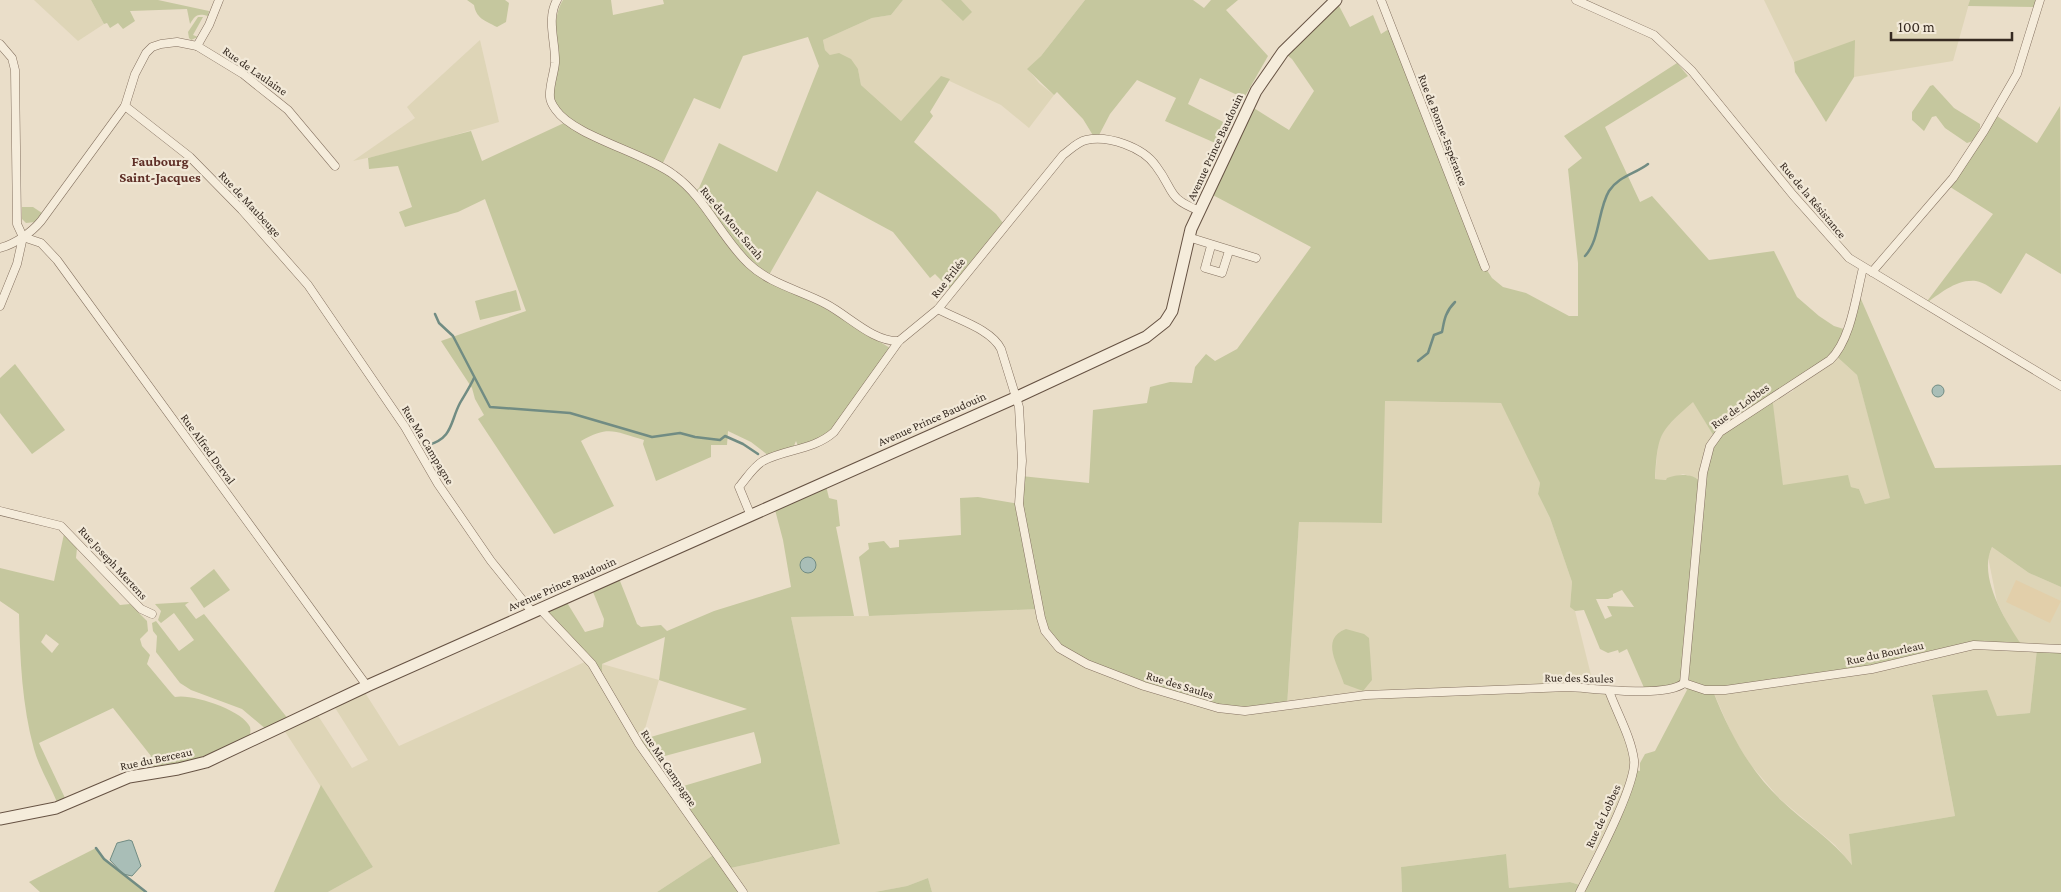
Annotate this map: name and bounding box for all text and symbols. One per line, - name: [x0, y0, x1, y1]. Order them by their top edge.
- scale bar: [1891, 10, 2012, 42]
- text: 100 m: [1898, 19, 1935, 35]
- street label: Rue de Laulaine: [220, 44, 290, 98]
- street label: Rue de Bonne-Espérance: [1415, 72, 1471, 188]
- street label: Avenue Prince Baudouin: [1184, 91, 1246, 203]
- district label: Faubourg Saint-Jacques: [119, 153, 201, 185]
- street label: Rue de la Résistance: [1777, 159, 1849, 241]
- street label: Rue de Maubeuge: [216, 168, 284, 240]
- street label: Rue du Mont Sarah: [697, 184, 767, 263]
- street label: Rue Frilée: [928, 255, 968, 301]
- street label: Rue de Lobbes: [1708, 380, 1772, 432]
- street label: Avenue Prince Baudouin: [876, 389, 989, 449]
- street label: Rue Ma Campagne: [399, 403, 457, 487]
- street label: Rue Alfred Derval: [178, 411, 238, 487]
- street label: Rue Joseph Mertens: [76, 524, 151, 603]
- street label: Avenue Prince Baudouin: [506, 554, 619, 614]
- street label: Rue du Bourleau: [1845, 638, 1926, 668]
- street label: Rue des Saules: [1145, 668, 1216, 702]
- street label: Rue des Saules: [1544, 670, 1614, 686]
- street label: Rue Ma Campagne: [638, 727, 700, 809]
- street label: Rue du Berceau: [119, 744, 194, 773]
- street label: Rue de Lobbes: [1582, 782, 1624, 850]

